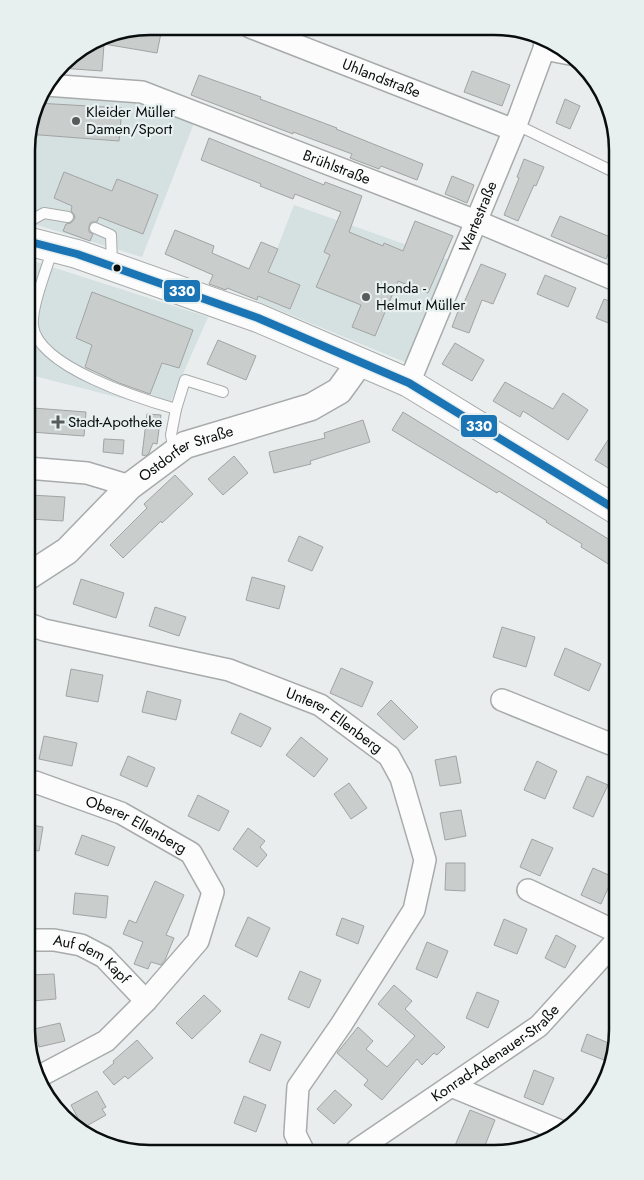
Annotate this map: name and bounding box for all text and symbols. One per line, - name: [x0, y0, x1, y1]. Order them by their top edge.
- street label: Uhlandstraße: [339, 53, 424, 104]
- place label: Kleider Müller Damen/Sport: [86, 101, 176, 140]
- marker: Kleider Müller Damen/Sport: [70, 115, 82, 127]
- street label: Brühlstraße: [300, 144, 374, 190]
- street label: Wartestraße: [453, 178, 503, 256]
- unlabelled marker: [112, 263, 122, 273]
- place label: Honda - Helmut Müller: [376, 277, 466, 316]
- line badge: 330: [163, 279, 201, 303]
- text: 330: [169, 281, 195, 301]
- marker: Honda - Helmut Müller: [360, 291, 372, 303]
- place label: Stadt-Apotheke: [68, 411, 163, 433]
- line badge: 330: [460, 414, 498, 438]
- marker: Stadt-Apotheke: [52, 416, 64, 428]
- text: 330: [466, 416, 492, 436]
- street label: Ostdorfer Straße: [134, 420, 236, 487]
- street label: Unterer Ellenberg: [283, 682, 387, 759]
- street label: Oberer Ellenberg: [83, 790, 191, 859]
- street label: Auf dem Kapf: [51, 929, 135, 989]
- street label: Konrad-Adenauer-Straße: [427, 999, 565, 1107]

